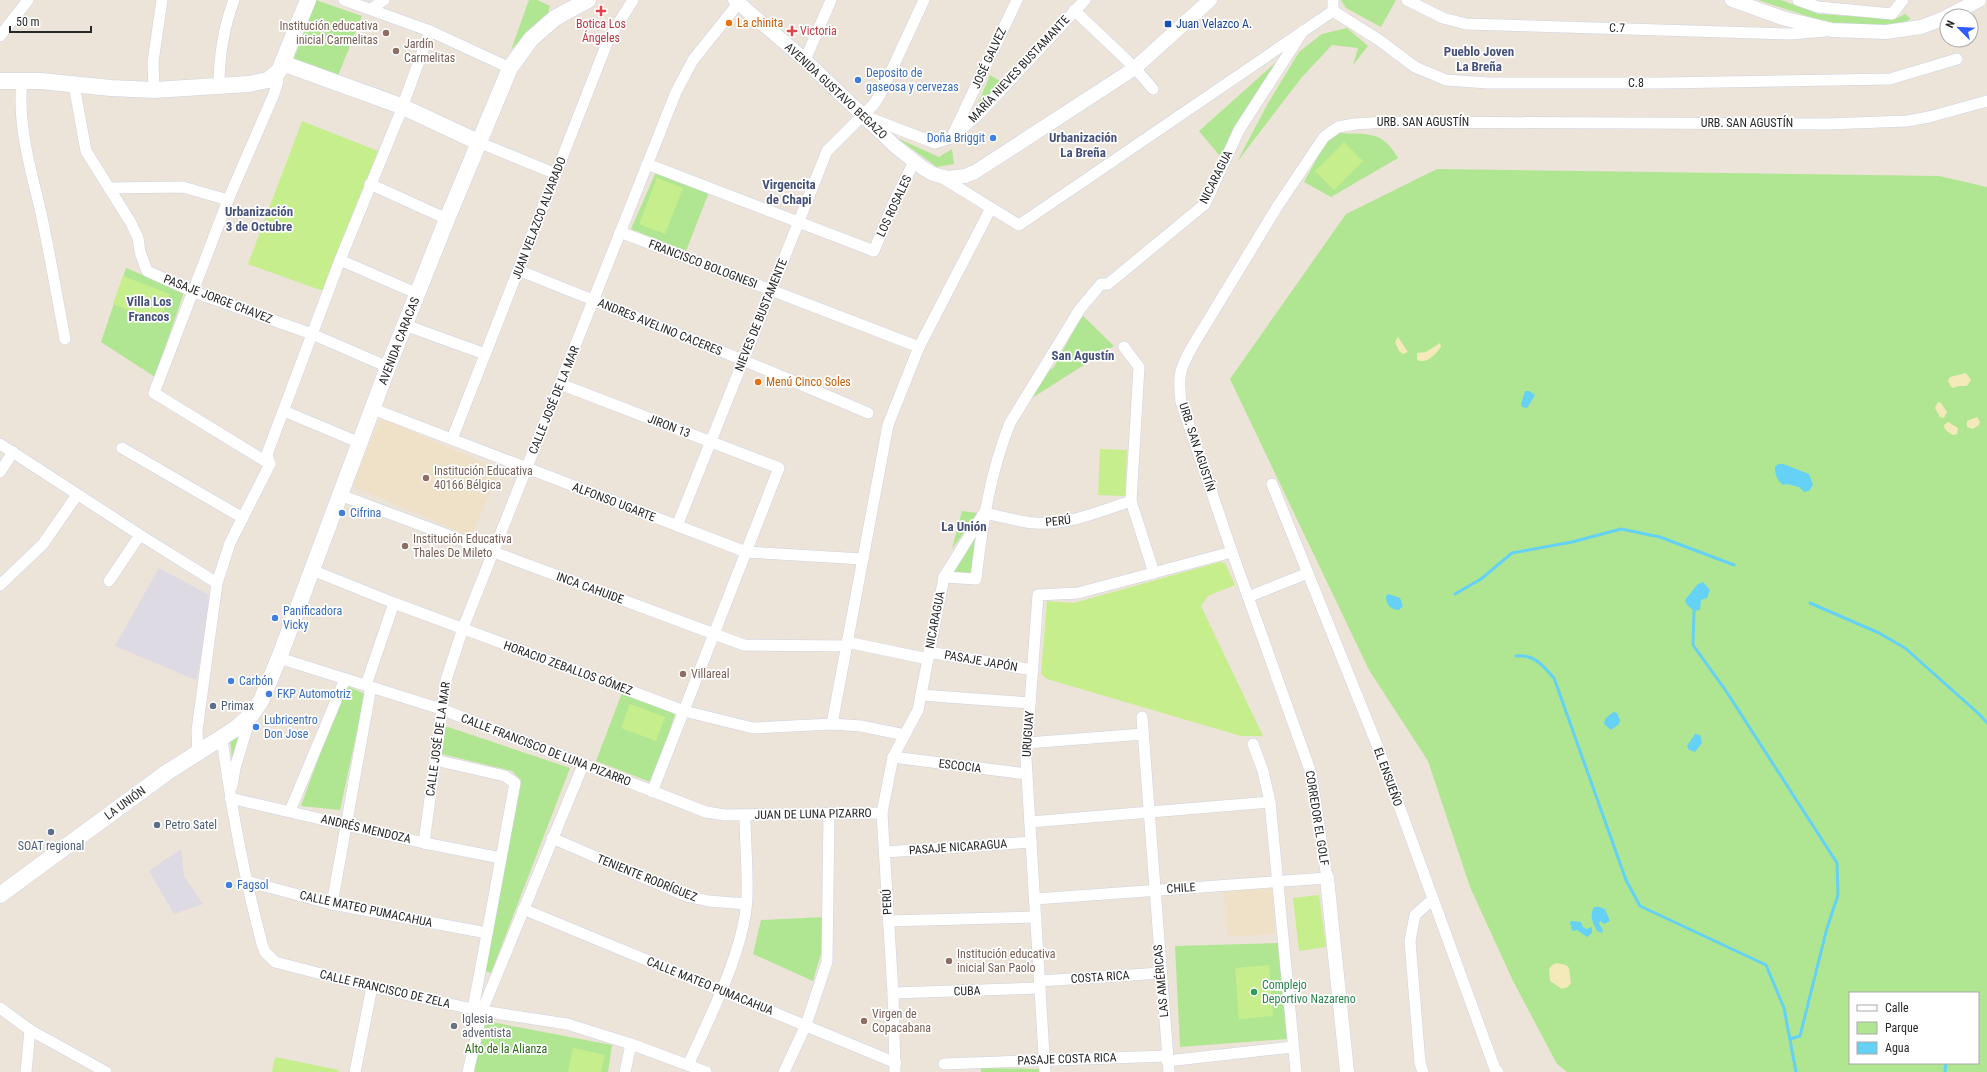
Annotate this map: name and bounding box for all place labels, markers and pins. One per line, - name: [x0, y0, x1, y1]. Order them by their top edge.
- marker: Botica Los Ángeles: [596, 6, 606, 16]
- place label: La chinita: [737, 16, 783, 30]
- place label: Botica Los Ángeles: [576, 17, 626, 45]
- place label: Juan Velazco A.: [1176, 17, 1252, 31]
- marker: La chinita: [724, 18, 734, 28]
- place label: Institución educativa inicial Carmelitas: [279, 19, 378, 47]
- marker: Juan Velazco A.: [1163, 19, 1173, 29]
- place label: Victoria: [800, 24, 837, 38]
- marker: Victoria: [787, 26, 797, 36]
- marker: Institución educativa inicial Carmelitas: [381, 28, 391, 38]
- place label: Jardín Carmelitas: [404, 37, 455, 65]
- marker: Jardín Carmelitas: [391, 46, 401, 56]
- place label: Deposito de gaseosa y cervezas: [866, 66, 959, 94]
- marker: Deposito de gaseosa y cervezas: [853, 75, 863, 85]
- place label: Doña Briggit: [927, 131, 985, 145]
- marker: Doña Briggit: [988, 133, 998, 143]
- place label: Menú Cinco Soles: [766, 375, 851, 389]
- marker: Menú Cinco Soles: [753, 377, 763, 387]
- place label: Institución Educativa 40166 Bélgica: [434, 464, 533, 492]
- marker: Institución Educativa 40166 Bélgica: [421, 473, 431, 483]
- place label: Cifrina: [350, 506, 382, 520]
- marker: Cifrina: [337, 508, 347, 518]
- place label: Institución Educativa Thales De Mileto: [413, 532, 512, 560]
- marker: Institución Educativa Thales De Mileto: [400, 541, 410, 551]
- place label: Panificadora Vicky: [283, 604, 342, 632]
- marker: Panificadora Vicky: [270, 613, 280, 623]
- place label: Villareal: [691, 667, 729, 681]
- marker: Villareal: [678, 669, 688, 679]
- place label: Carbón: [239, 674, 273, 688]
- marker: Carbón: [226, 676, 236, 686]
- place label: FKP Automotriz: [277, 687, 351, 701]
- marker: FKP Automotriz: [264, 689, 274, 699]
- place label: Primax: [221, 699, 254, 713]
- marker: Primax: [208, 701, 218, 711]
- place label: Lubricentro Don Jose: [264, 713, 318, 741]
- marker: Lubricentro Don Jose: [251, 722, 261, 732]
- place label: Petro Satel: [165, 818, 217, 832]
- marker: Petro Satel: [152, 820, 162, 830]
- marker: SOAT regional: [46, 827, 56, 837]
- place label: SOAT regional: [18, 839, 84, 853]
- place label: Fagsol: [237, 878, 269, 892]
- marker: Fagsol: [224, 880, 234, 890]
- place label: Institución educativa inicial San Paolo: [957, 947, 1056, 975]
- marker: Institución educativa inicial San Paolo: [944, 956, 954, 966]
- place label: Complejo Deportivo Nazareno: [1262, 978, 1356, 1006]
- marker: Complejo Deportivo Nazareno: [1249, 987, 1259, 997]
- place label: Virgen de Copacabana: [872, 1007, 931, 1035]
- place label: Iglesia adventista: [462, 1012, 512, 1040]
- marker: Virgen de Copacabana: [859, 1016, 869, 1026]
- marker: Iglesia adventista: [449, 1021, 459, 1031]

